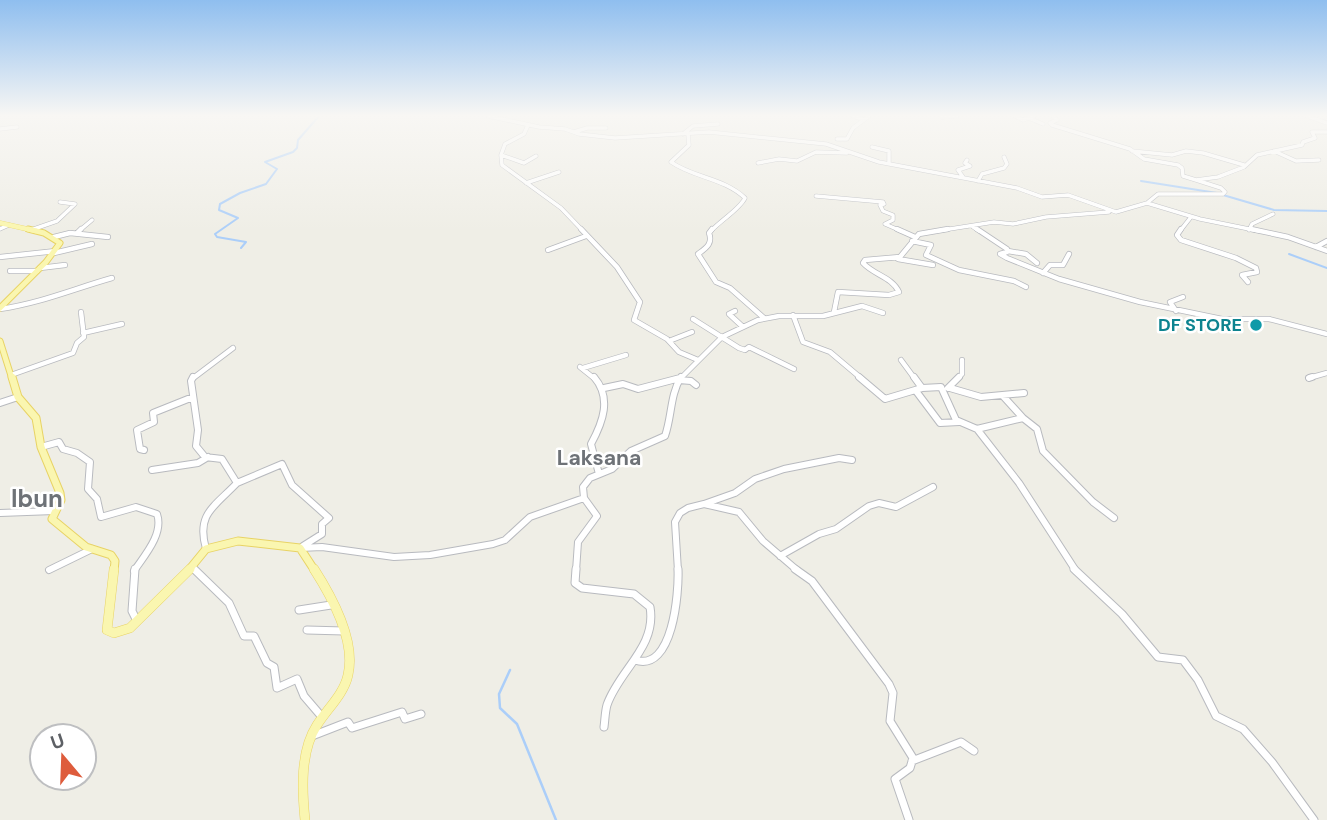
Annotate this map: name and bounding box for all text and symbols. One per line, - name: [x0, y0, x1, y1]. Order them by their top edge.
- place label: DF STORE: [1158, 313, 1242, 337]
- marker: DF STORE: [1248, 317, 1264, 333]
- district label: Laksana: [557, 444, 641, 472]
- district label: Ibun: [11, 483, 63, 514]
- north arrow: [28, 722, 98, 792]
- text: U: [47, 727, 68, 755]

